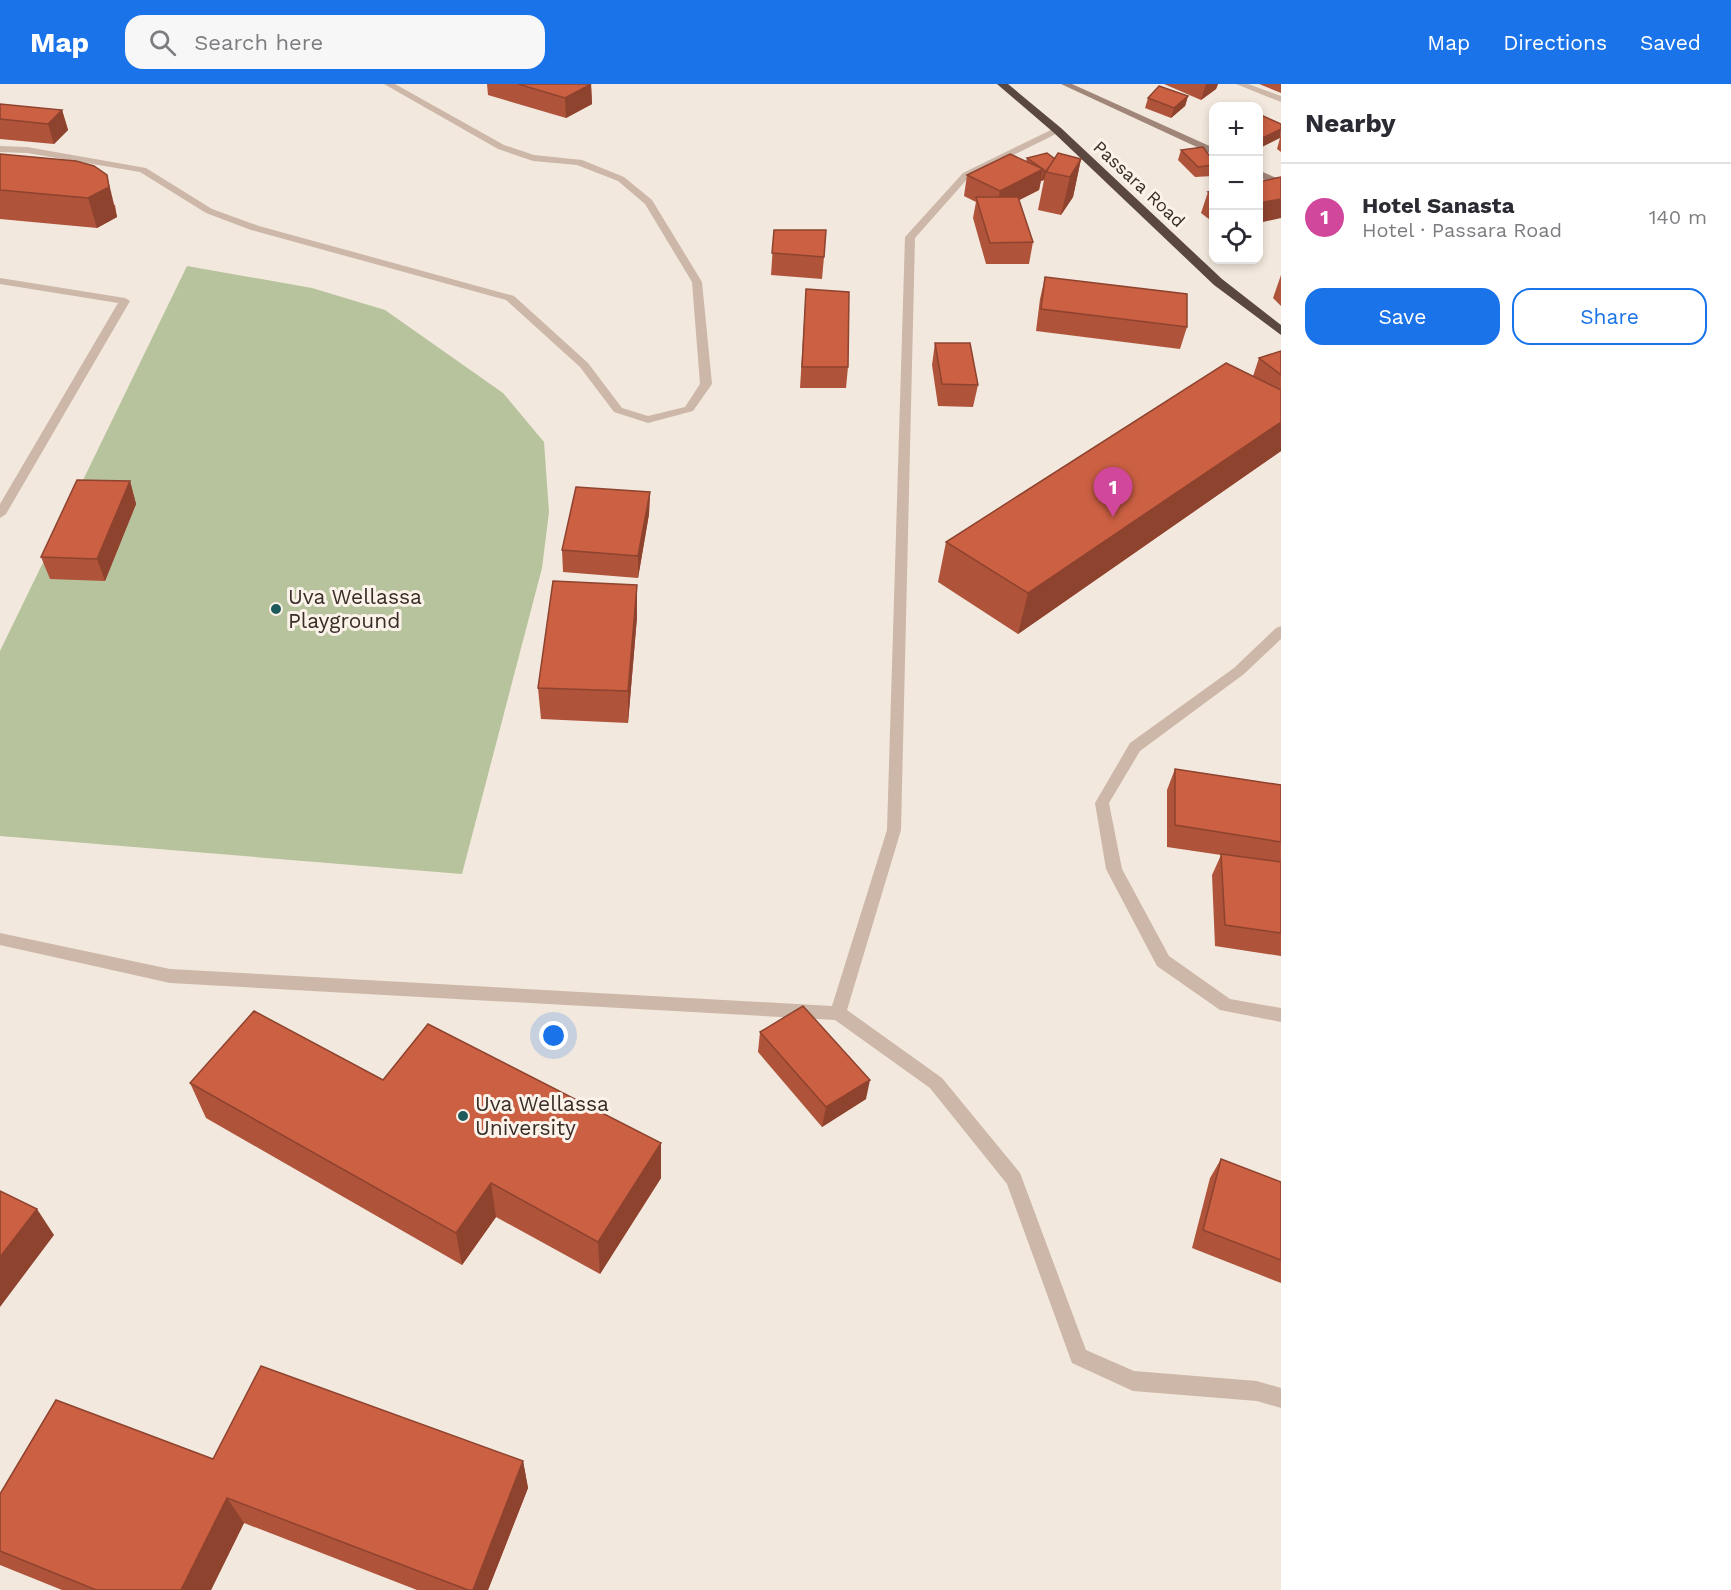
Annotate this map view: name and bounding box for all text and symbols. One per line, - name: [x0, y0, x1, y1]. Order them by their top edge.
- search box: [125, 15, 545, 69]
- text: Map: [30, 26, 89, 59]
- icon: search: [146, 26, 179, 59]
- text: Search here: [194, 30, 323, 55]
- text: Map: [1427, 30, 1470, 55]
- text: Directions: [1503, 30, 1607, 55]
- text: Saved: [1640, 30, 1701, 55]
- map controls: [1209, 102, 1263, 264]
- button: +: [1209, 102, 1263, 156]
- text: Nearby: [1305, 108, 1396, 138]
- street label: Passara Road: [1089, 136, 1189, 231]
- button: −: [1209, 156, 1263, 210]
- text: Hotel Sanasta: [1362, 193, 1514, 218]
- text: 1: [1320, 205, 1329, 229]
- text: 140 m: [1649, 205, 1707, 229]
- button: locate: [1209, 210, 1263, 264]
- text: Hotel · Passara Road: [1362, 218, 1562, 242]
- button: Save: [1305, 288, 1500, 345]
- button: Share: [1512, 288, 1707, 345]
- pin: 1: [1094, 468, 1132, 517]
- place label: Uva Wellassa Playground: [288, 584, 422, 633]
- marker: Uva Wellassa Playground: [269, 602, 283, 616]
- your location: [539, 1021, 568, 1050]
- place label: Uva Wellassa University: [475, 1091, 609, 1140]
- marker: Uva Wellassa University: [456, 1109, 470, 1123]

